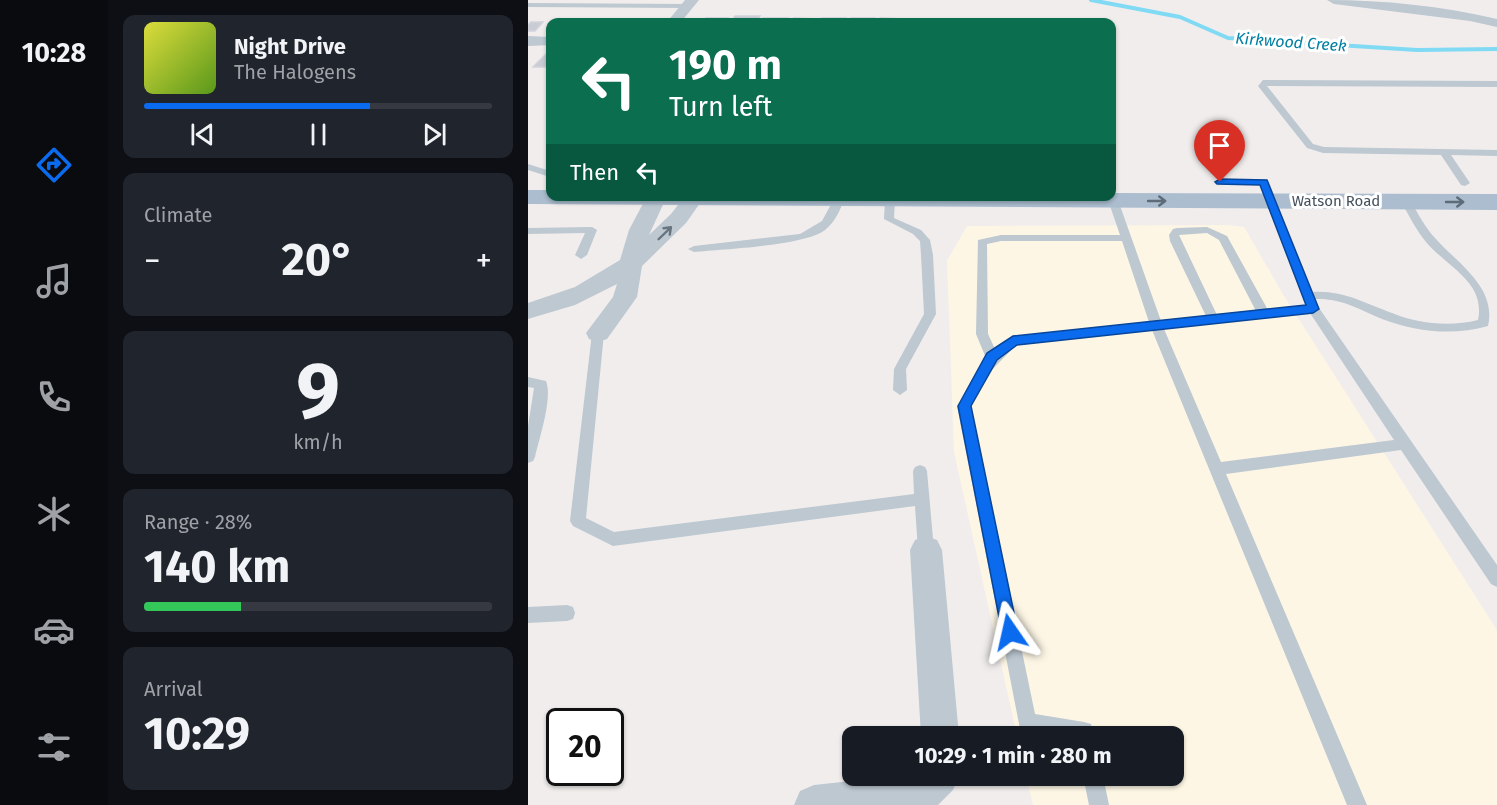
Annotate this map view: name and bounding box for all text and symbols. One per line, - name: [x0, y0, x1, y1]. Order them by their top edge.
- water label: Kirkwood Creek: [1235, 29, 1348, 55]
- text: Night Drive: [234, 33, 346, 60]
- text: 10:28: [22, 37, 86, 69]
- text: 190 m: [669, 40, 782, 90]
- icon: left: [570, 42, 648, 120]
- text: The Halogens: [234, 60, 356, 84]
- text: Turn left: [669, 91, 772, 123]
- icon: previous: [186, 118, 219, 151]
- icon: pause: [302, 118, 335, 151]
- icon: next: [418, 118, 451, 151]
- pin: [1194, 120, 1245, 182]
- icon: arrive: [1203, 129, 1236, 162]
- icon: directions: [33, 144, 75, 186]
- icon: left: [631, 156, 664, 189]
- text: Then: [570, 159, 619, 186]
- street label: Watson Road: [1292, 192, 1380, 210]
- one-way arrow: [1146, 195, 1166, 207]
- one-way arrow: [1445, 196, 1465, 208]
- text: Climate: [144, 203, 212, 227]
- one-way arrow: [657, 226, 672, 241]
- text: 20°: [281, 233, 355, 287]
- text: −: [144, 241, 161, 281]
- text: +: [476, 241, 492, 281]
- icon: music: [33, 260, 75, 302]
- text: 9: [296, 344, 340, 438]
- icon: phone: [33, 376, 75, 418]
- text: km/h: [293, 430, 343, 454]
- icon: climate: [33, 493, 75, 535]
- text: Range · 28%: [144, 510, 252, 534]
- text: 140 km: [144, 540, 290, 594]
- position arrow: [978, 600, 1042, 664]
- icon: car: [33, 609, 75, 651]
- text: Arrival: [144, 677, 203, 701]
- text: 10:29: [144, 707, 250, 761]
- speed limit sign: 20: [546, 708, 624, 786]
- icon: filters: [33, 726, 75, 768]
- text: 10:29 · 1 min · 280 m: [915, 742, 1112, 769]

